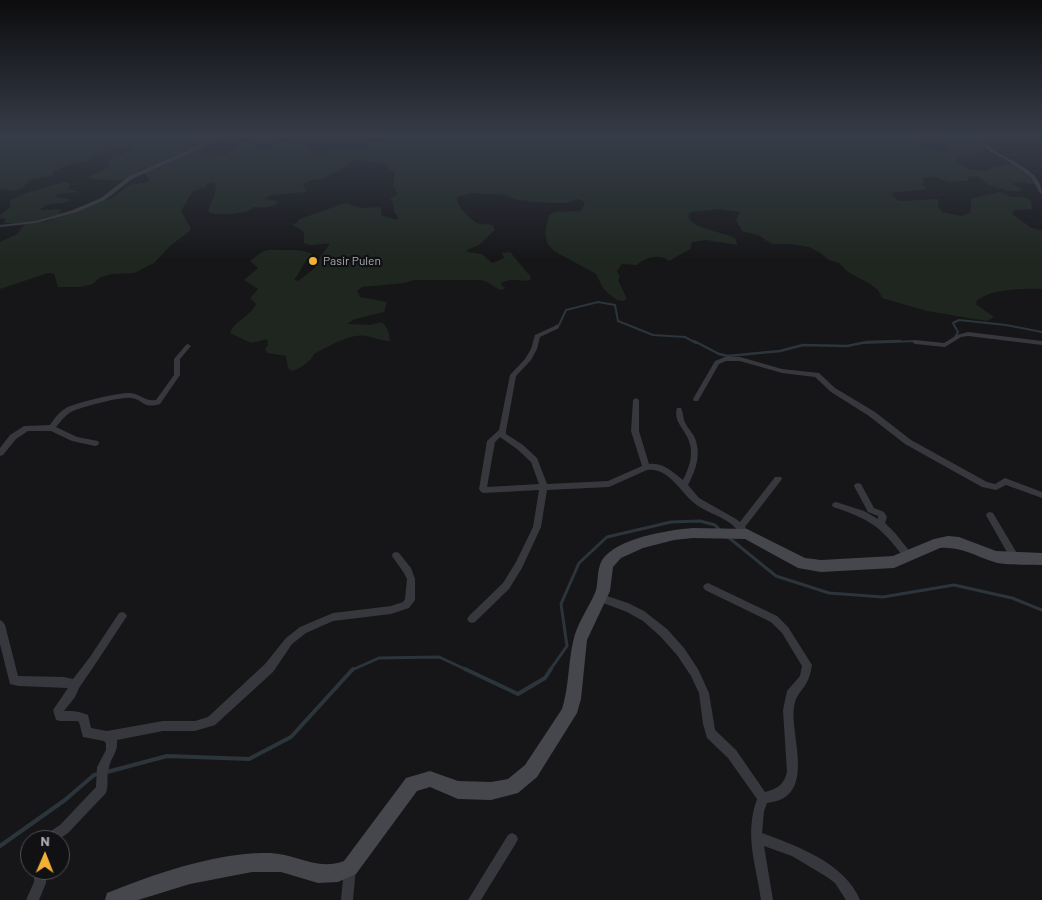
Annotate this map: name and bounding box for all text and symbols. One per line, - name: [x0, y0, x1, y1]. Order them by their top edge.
- place label: Pasir Pulen: [323, 254, 381, 268]
- marker: Pasir Pulen: [307, 255, 319, 267]
- north arrow: [20, 830, 70, 880]
- text: N: [40, 832, 50, 849]

